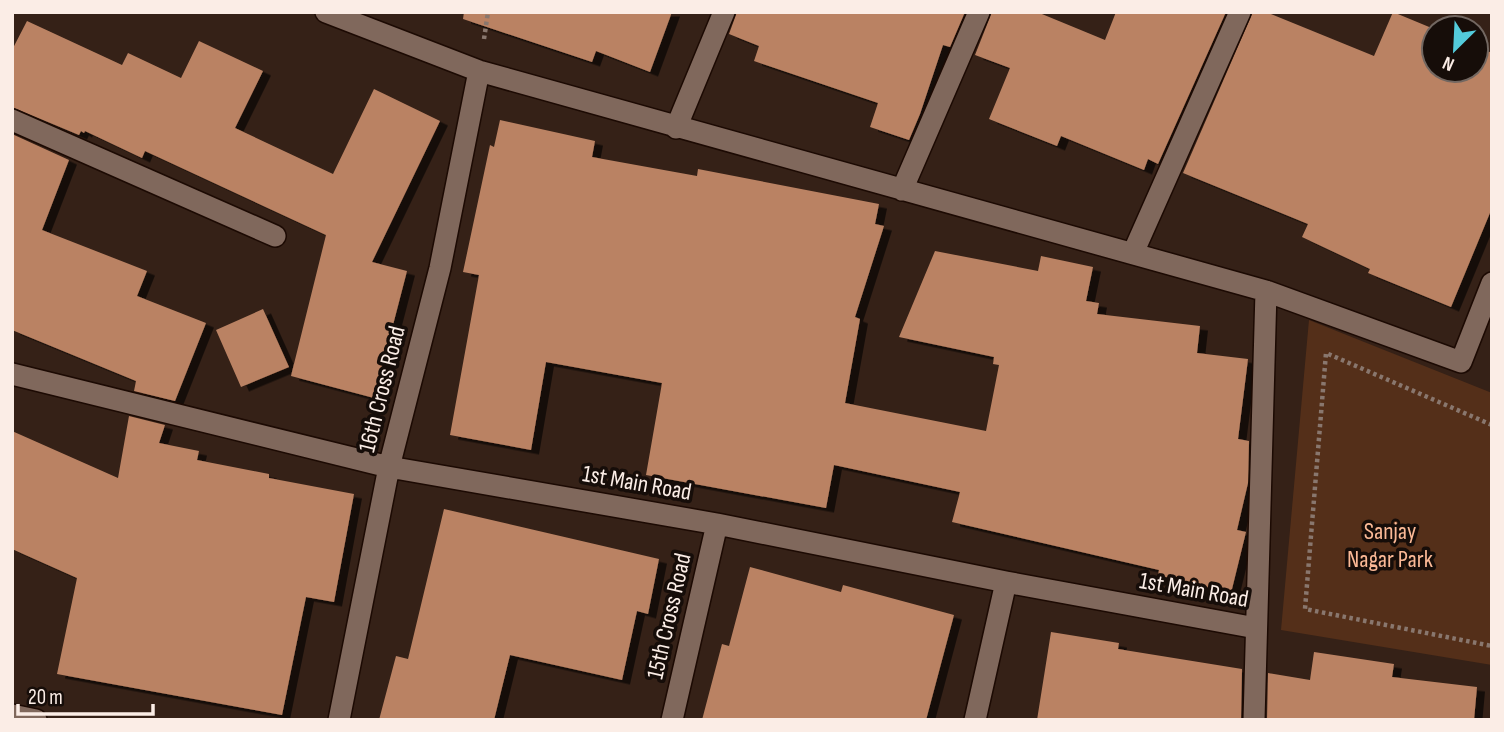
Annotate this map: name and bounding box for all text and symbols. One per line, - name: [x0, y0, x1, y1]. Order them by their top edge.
- north arrow: [1420, 14, 1490, 84]
- text: N: [1439, 51, 1458, 76]
- street label: 16th Cross Road: [352, 323, 412, 455]
- street label: 1st Main Road: [580, 459, 694, 507]
- park label: Sanjay Nagar Park: [1347, 517, 1433, 574]
- street label: 15th Cross Road: [640, 550, 698, 682]
- street label: 1st Main Road: [1137, 566, 1251, 614]
- scale bar: [18, 672, 152, 716]
- text: 20 m: [28, 685, 63, 710]

